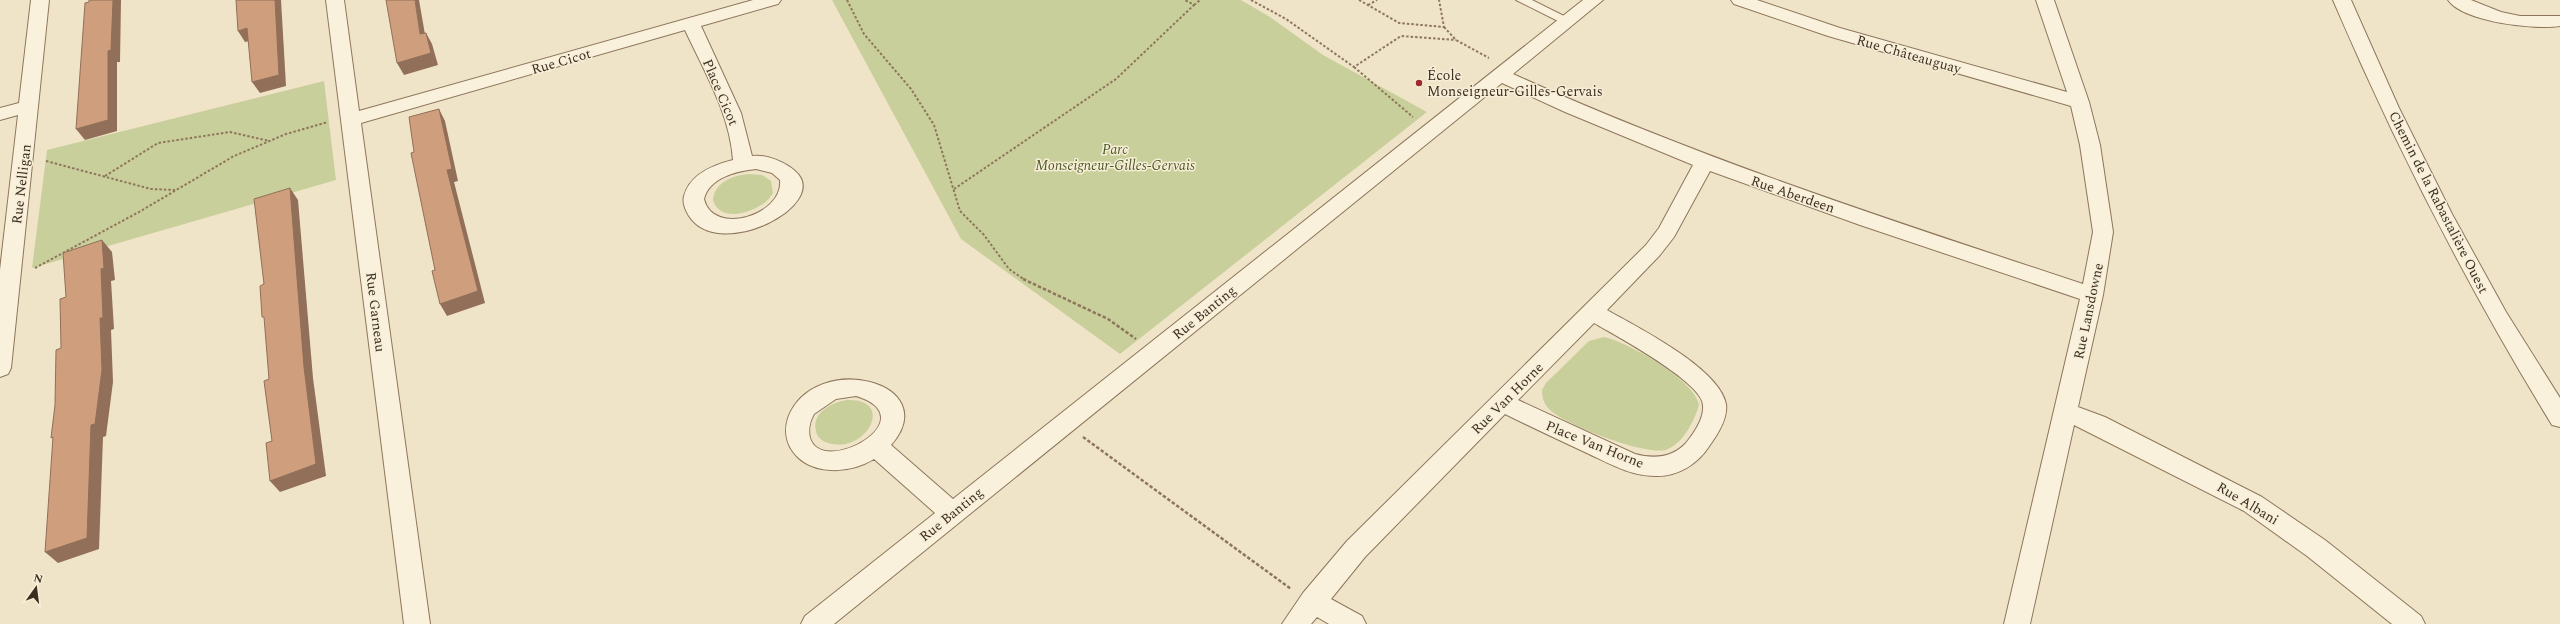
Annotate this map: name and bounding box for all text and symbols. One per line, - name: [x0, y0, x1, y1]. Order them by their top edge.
- street label: Rue Châteauguay: [1854, 30, 1965, 80]
- street label: Rue Cicot: [529, 43, 593, 80]
- street label: Place Cicot: [697, 56, 744, 129]
- place label: École Monseigneur-Gilles-Gervais: [1427, 65, 1603, 102]
- marker: École Monseigneur-Gilles-Gervais: [1414, 78, 1424, 88]
- street label: Chemin de la Rabastalière Ouest: [2383, 107, 2494, 297]
- park label: Parc Monseigneur-Gilles-Gervais: [1035, 139, 1195, 176]
- street label: Rue Nelligan: [6, 143, 37, 225]
- street label: Rue Aberdeen: [1748, 170, 1838, 219]
- street label: Rue Lansdowne: [2068, 261, 2109, 361]
- street label: Rue Garneau: [360, 271, 391, 353]
- street label: Rue Banting: [1168, 280, 1241, 345]
- street label: Rue Van Horne: [1466, 357, 1548, 439]
- street label: Place Van Horne: [1542, 415, 1647, 474]
- street label: Rue Albani: [2213, 477, 2283, 530]
- street label: Rue Banting: [915, 482, 988, 547]
- north arrow: [16, 568, 56, 608]
- text: N: [32, 569, 45, 588]

